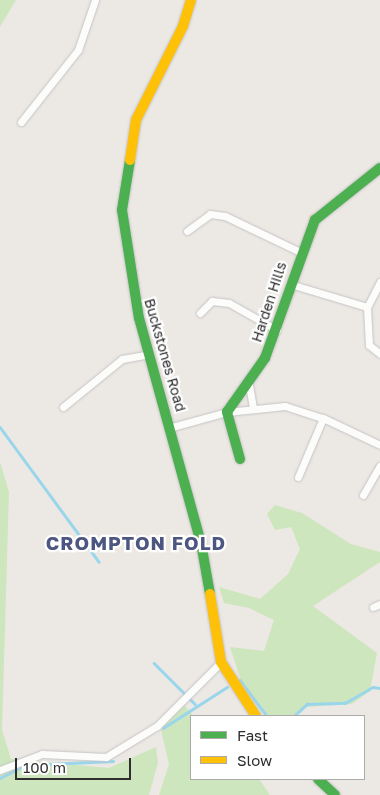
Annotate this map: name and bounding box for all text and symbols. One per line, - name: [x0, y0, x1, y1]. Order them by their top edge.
- street label: Harden Hills: [248, 260, 290, 344]
- street label: Buckstones Road: [141, 297, 189, 413]
- district label: CROMPTON FOLD: [44, 532, 228, 554]
- legend: [190, 715, 365, 780]
- text: Fast: [237, 726, 268, 744]
- scale bar: [18, 748, 134, 780]
- text: Slow: [237, 751, 272, 769]
- text: 100 m: [23, 758, 66, 776]

